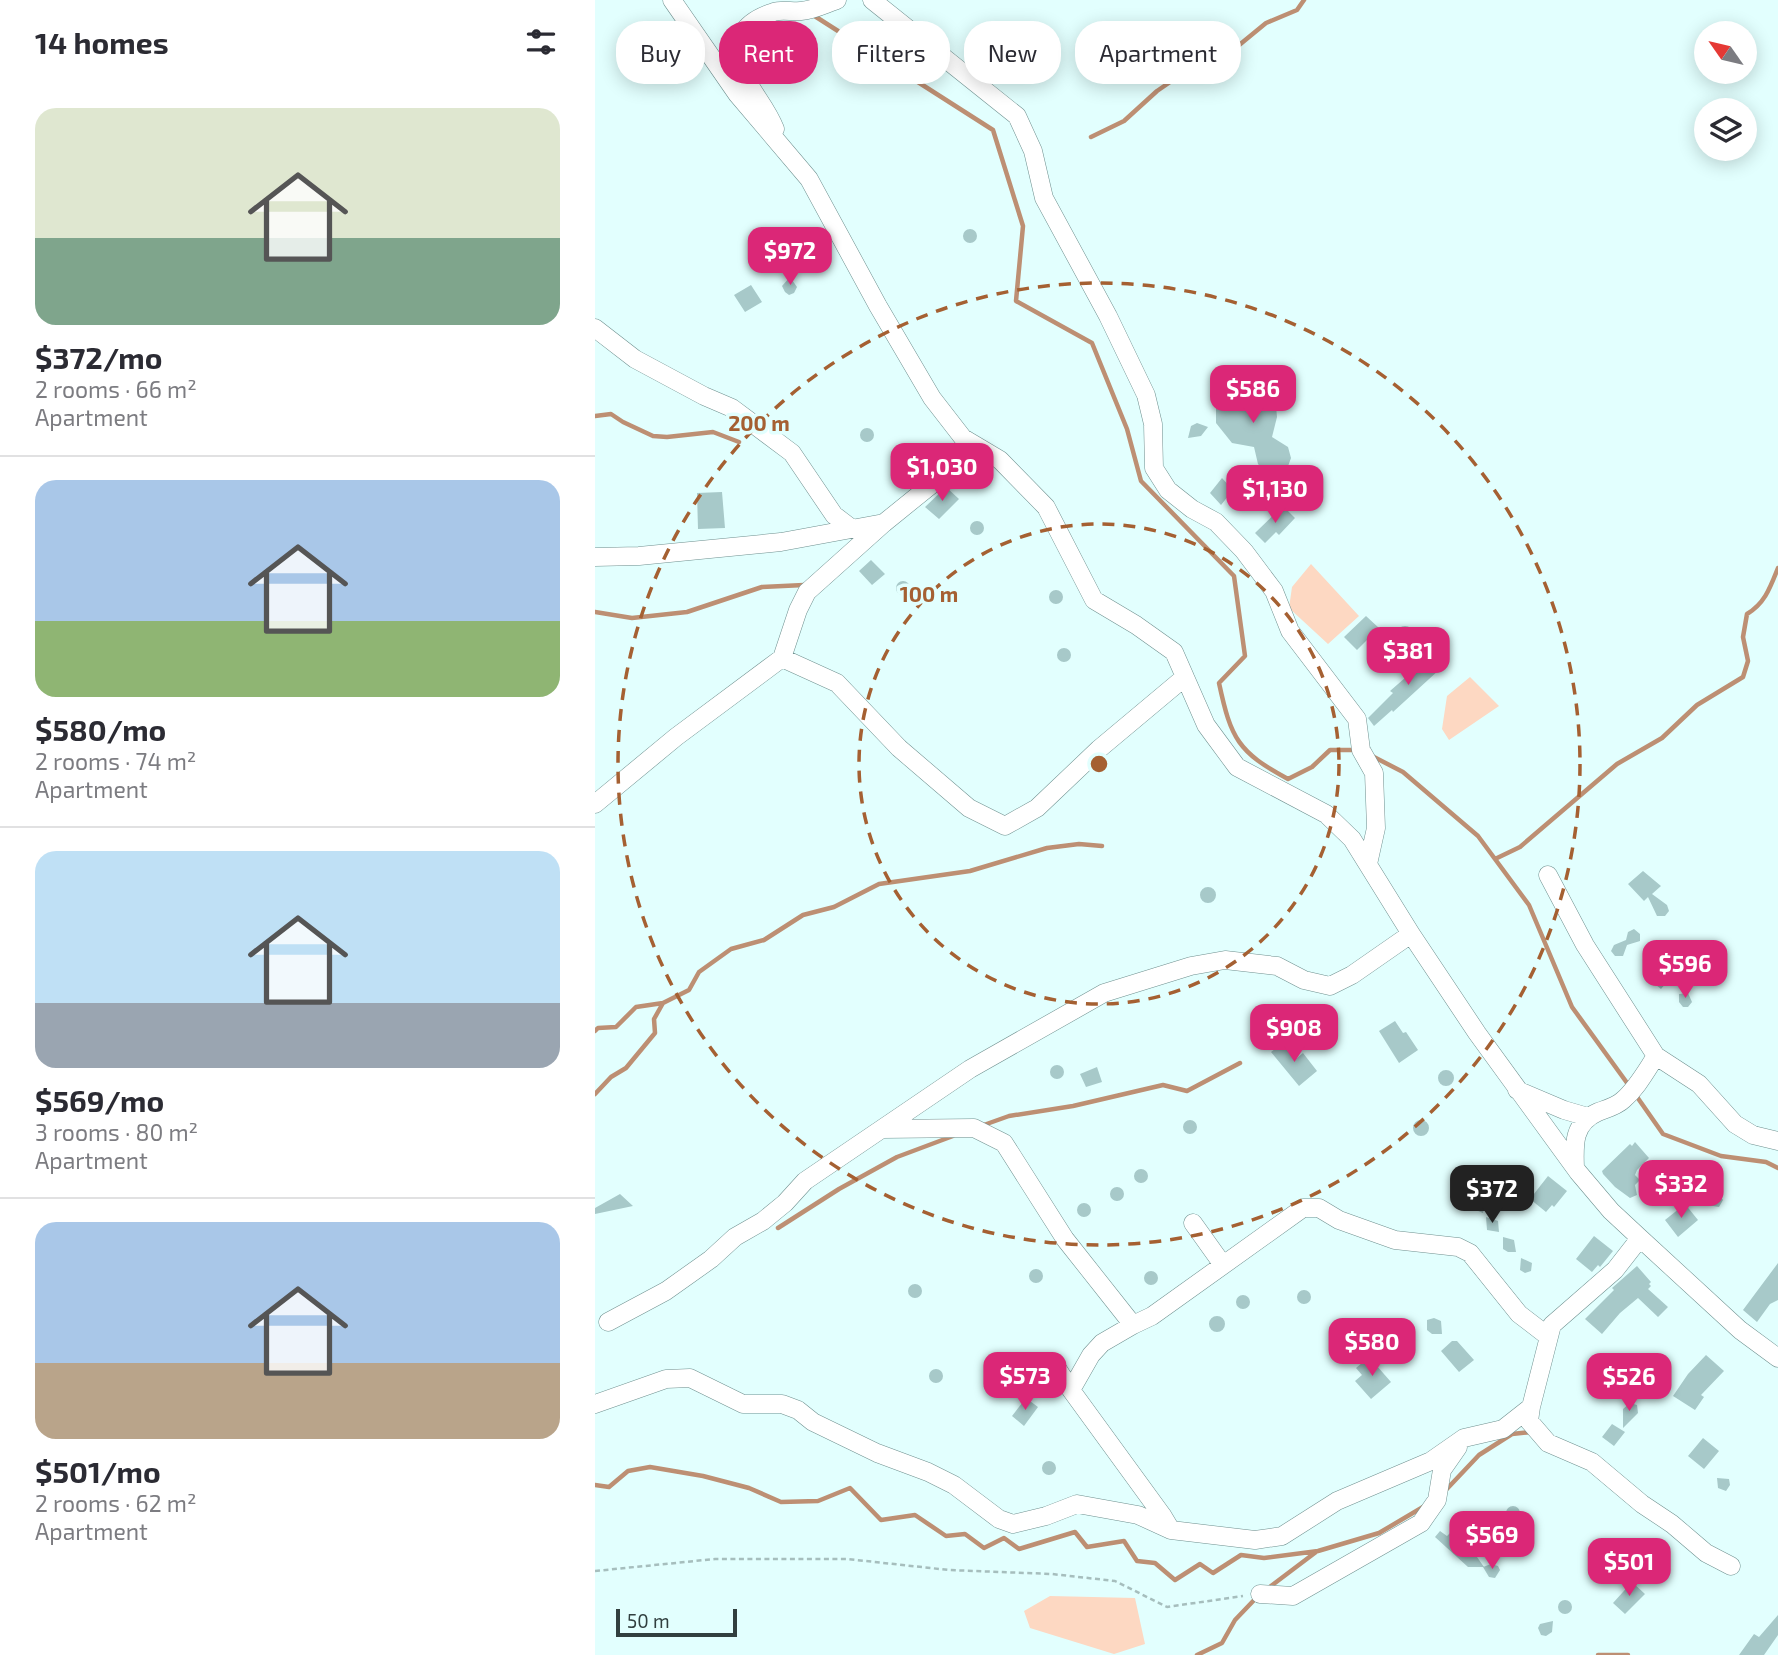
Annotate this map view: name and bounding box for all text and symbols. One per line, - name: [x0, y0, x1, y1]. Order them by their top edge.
- chip: Buy: [616, 21, 705, 84]
- chip: Rent: [719, 21, 818, 84]
- chip: Filters: [832, 21, 950, 84]
- chip: New: [964, 21, 1061, 84]
- chip: Apartment: [1075, 21, 1241, 84]
- north arrow: [1694, 21, 1757, 84]
- map controls: [1694, 21, 1757, 161]
- icon: filters: [522, 23, 560, 61]
- text: 14 homes: [35, 24, 169, 60]
- button: layers: [1694, 98, 1757, 161]
- icon: home: [235, 154, 361, 280]
- pin: $972: [749, 228, 831, 287]
- text: $972: [764, 236, 816, 264]
- text: $372/mo: [35, 339, 162, 375]
- pin: $586: [1212, 366, 1294, 425]
- text: $586: [1226, 374, 1280, 402]
- text: 2 rooms · 66 m²: [35, 375, 197, 403]
- text: Apartment: [35, 403, 148, 431]
- text: 200 m: [728, 410, 790, 435]
- pin: $1,030: [885, 444, 999, 503]
- text: $1,030: [907, 452, 977, 480]
- pin: $1,130: [1218, 466, 1332, 525]
- text: $1,130: [1242, 474, 1308, 502]
- icon: home: [235, 526, 361, 652]
- text: 100 m: [900, 581, 958, 606]
- pin: $381: [1367, 628, 1449, 687]
- text: $381: [1383, 636, 1433, 664]
- text: $580/mo: [35, 711, 166, 747]
- text: 2 rooms · 74 m²: [35, 747, 196, 775]
- centre of rings: [1087, 752, 1111, 776]
- text: Apartment: [35, 775, 148, 803]
- icon: home: [235, 897, 361, 1023]
- pin: $596: [1644, 940, 1726, 1000]
- text: $596: [1658, 949, 1712, 977]
- pin: $908: [1253, 1004, 1335, 1064]
- text: $908: [1266, 1013, 1322, 1041]
- text: $569/mo: [35, 1082, 164, 1118]
- text: 3 rooms · 80 m²: [35, 1118, 198, 1146]
- text: Apartment: [35, 1146, 148, 1174]
- pin: $332: [1640, 1160, 1722, 1220]
- pin: $372: [1451, 1166, 1533, 1225]
- text: $332: [1655, 1169, 1707, 1197]
- text: $372: [1466, 1174, 1518, 1202]
- icon: home: [235, 1268, 361, 1394]
- pin: $580: [1331, 1318, 1413, 1378]
- text: $580: [1345, 1327, 1399, 1355]
- pin: $573: [984, 1352, 1066, 1412]
- pin: $526: [1588, 1354, 1670, 1413]
- text: $573: [999, 1361, 1051, 1389]
- text: $526: [1603, 1362, 1655, 1390]
- text: $501/mo: [35, 1453, 161, 1489]
- text: 2 rooms · 62 m²: [35, 1489, 197, 1517]
- pin: $569: [1451, 1512, 1533, 1571]
- text: Apartment: [35, 1517, 148, 1545]
- text: $569: [1465, 1520, 1519, 1548]
- pin: $501: [1588, 1538, 1670, 1598]
- text: $501: [1604, 1547, 1654, 1575]
- scale bar: [616, 1606, 737, 1638]
- text: 50 m: [627, 1609, 670, 1632]

